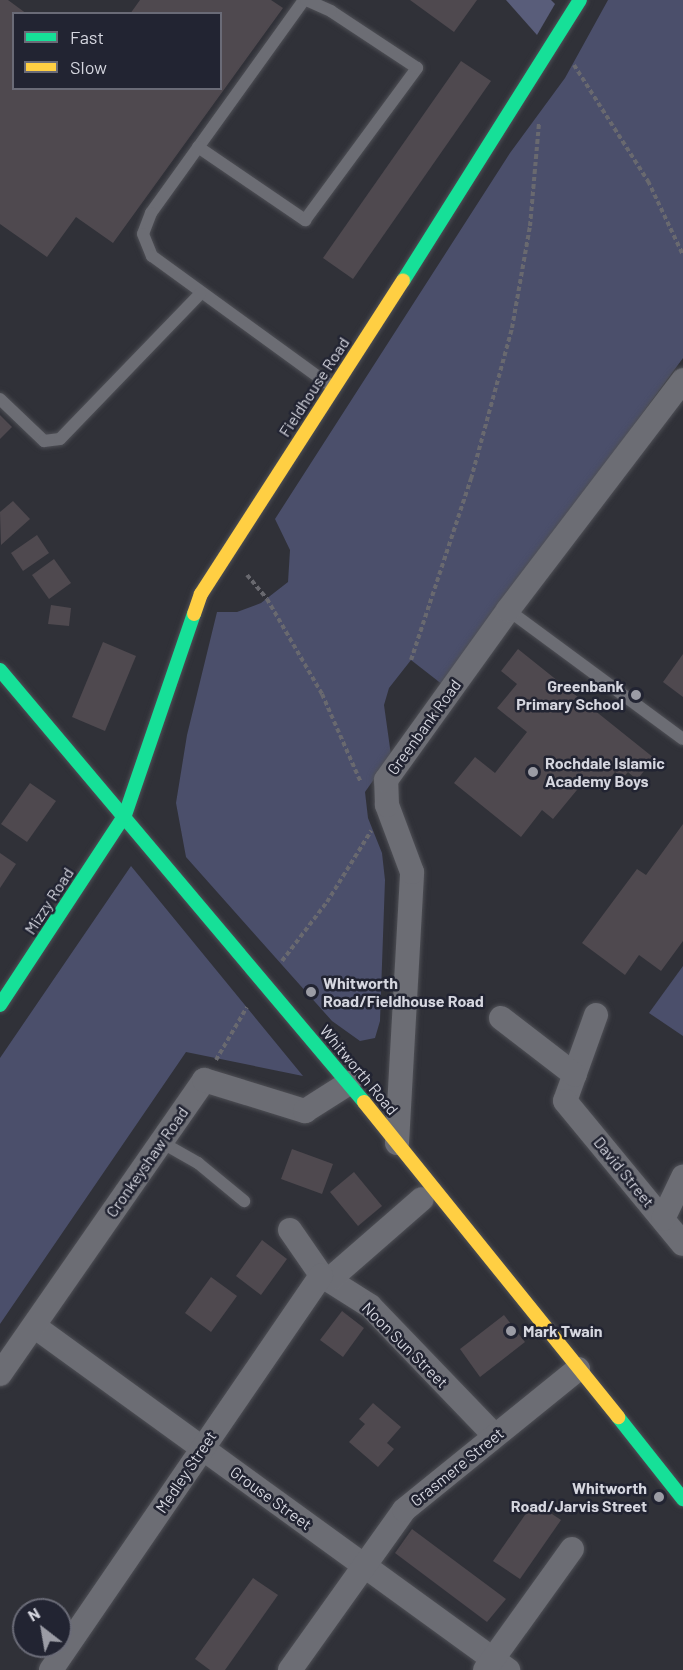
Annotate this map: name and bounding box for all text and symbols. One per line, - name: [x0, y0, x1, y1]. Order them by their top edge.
- legend: [12, 12, 222, 90]
- text: Fast: [70, 26, 104, 48]
- text: Slow: [70, 56, 107, 78]
- street label: Fieldhouse Road: [275, 334, 353, 440]
- street label: Greenbank Road: [383, 676, 465, 778]
- place label: Greenbank Primary School: [516, 676, 624, 714]
- marker: Greenbank Primary School: [629, 688, 643, 702]
- place label: Rochdale Islamic Academy Boys: [545, 753, 665, 791]
- marker: Rochdale Islamic Academy Boys: [526, 765, 540, 779]
- street label: Mizzy Road: [20, 864, 78, 938]
- place label: Whitworth Road/Fieldhouse Road: [323, 973, 484, 1011]
- marker: Whitworth Road/Fieldhouse Road: [304, 985, 318, 999]
- street label: Whitworth Road: [316, 1021, 402, 1119]
- street label: Cronkeyshaw Road: [102, 1103, 192, 1221]
- street label: David Street: [590, 1133, 658, 1211]
- street label: Noon Sun Street: [358, 1298, 452, 1392]
- place label: Mark Twain: [523, 1321, 603, 1341]
- marker: Mark Twain: [504, 1324, 518, 1338]
- street label: Grasmere Street: [407, 1424, 507, 1510]
- street label: Medley Street: [151, 1427, 221, 1517]
- street label: Grouse Street: [227, 1462, 315, 1534]
- place label: Whitworth Road/Jarvis Street: [511, 1478, 647, 1516]
- marker: Whitworth Road/Jarvis Street: [652, 1490, 666, 1504]
- north arrow: [12, 1598, 72, 1658]
- text: N: [24, 1603, 43, 1625]

